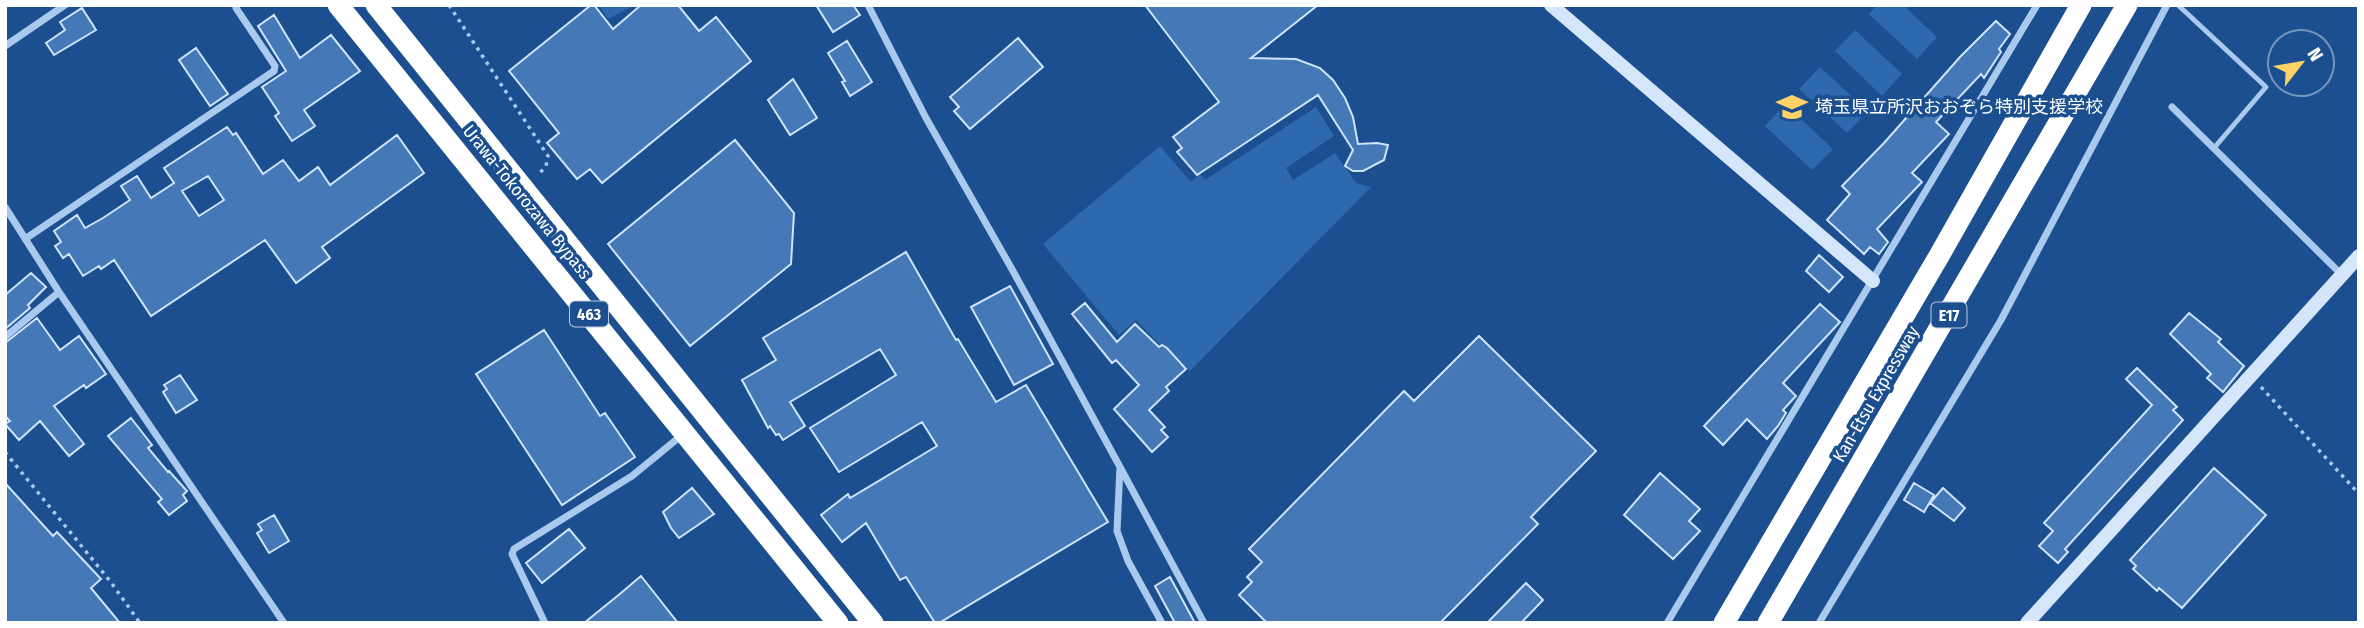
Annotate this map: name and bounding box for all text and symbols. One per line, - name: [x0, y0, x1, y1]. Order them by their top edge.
- north arrow: [2266, 28, 2336, 98]
- text: N: [2302, 44, 2328, 65]
- school or university icon: 埼玉県立所沢おおぞら特別支援学校: [1775, 90, 1809, 124]
- place label: 埼玉県立所沢おおぞら特別支援学校: [1815, 96, 2103, 118]
- street label: Urawa-Tokorozawa Bypass: [458, 120, 596, 284]
- road number: 463: [570, 302, 608, 326]
- road number: E17: [1932, 302, 1966, 328]
- street label: Kan-Etsu Expressway: [1828, 322, 1924, 466]

